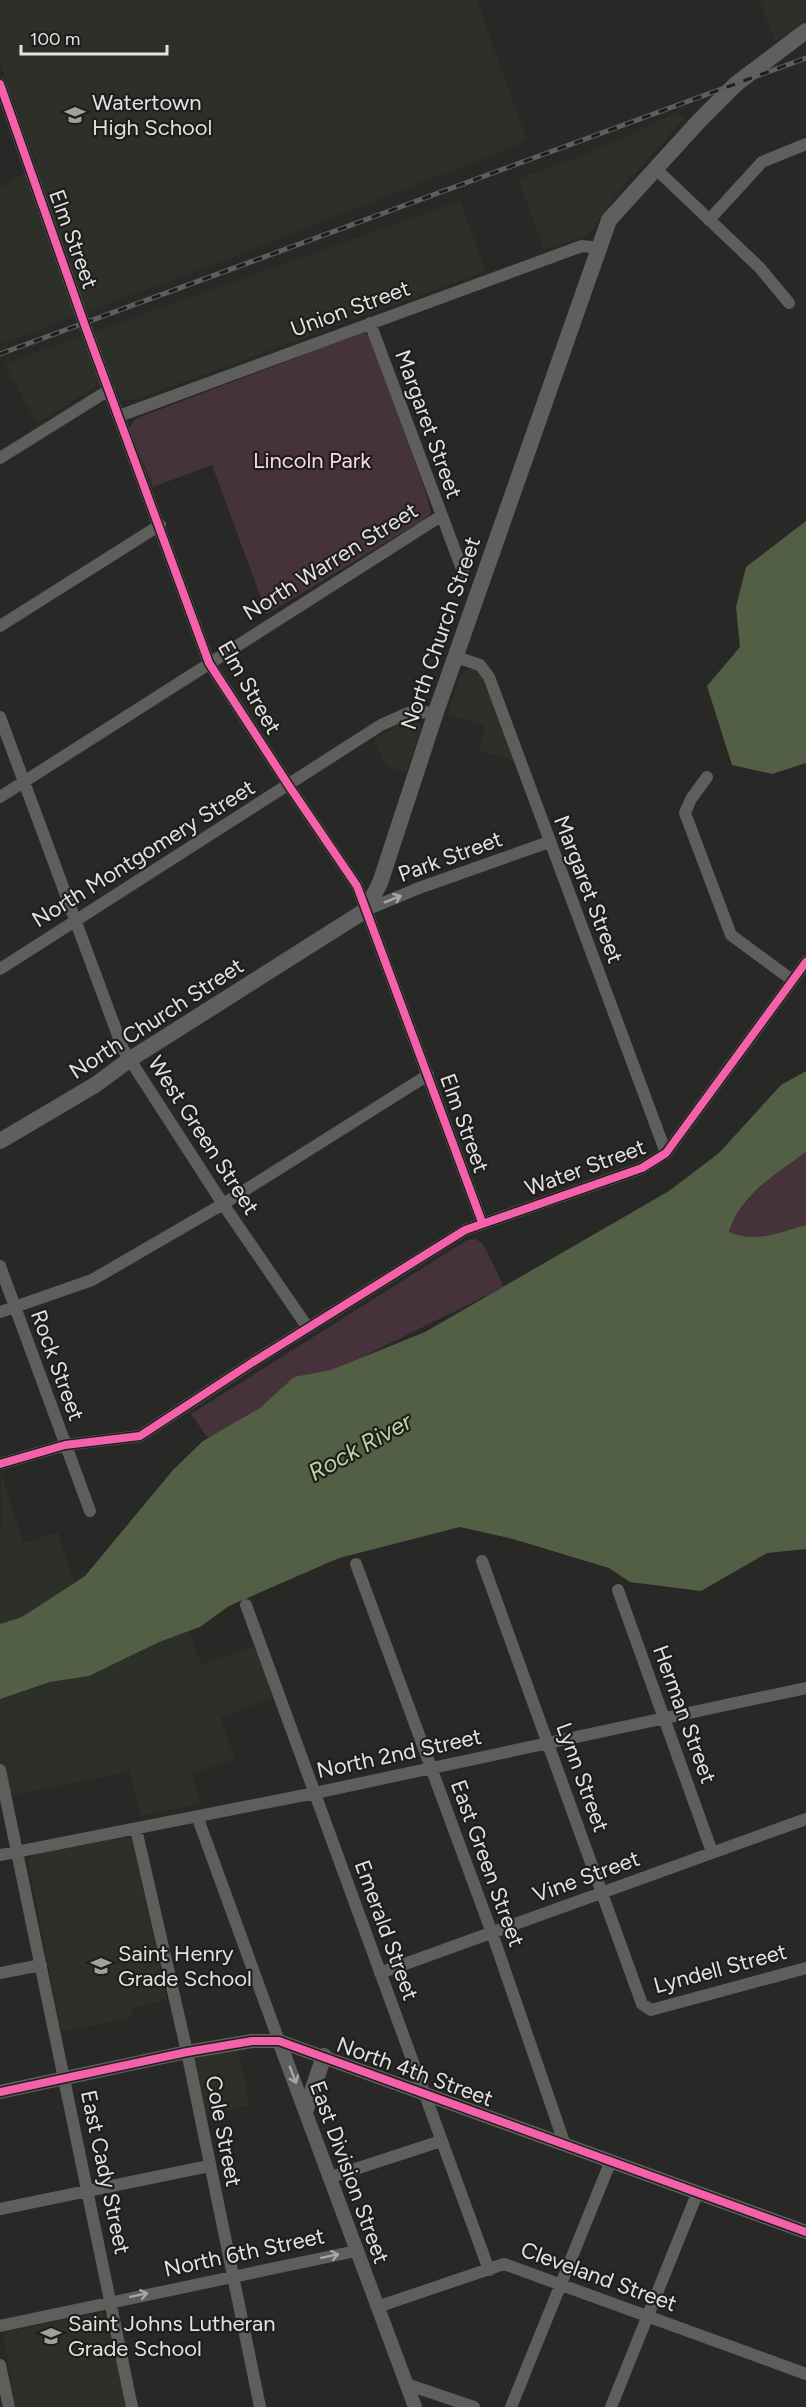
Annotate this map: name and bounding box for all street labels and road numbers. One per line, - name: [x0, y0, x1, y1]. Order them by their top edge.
- street label: Elm Street: [43, 186, 104, 292]
- street label: Union Street: [287, 274, 414, 343]
- street label: Margaret Street: [389, 346, 468, 502]
- street label: North Warren Street: [238, 497, 423, 626]
- street label: North Church Street: [395, 533, 486, 733]
- street label: Elm Street: [212, 636, 287, 739]
- street label: North Montgomery Street: [27, 774, 260, 933]
- street label: Margaret Street: [548, 811, 629, 967]
- street label: Park Street: [394, 825, 506, 888]
- street label: North Church Street: [64, 952, 248, 1085]
- street label: West Green Street: [142, 1051, 265, 1220]
- street label: Elm Street: [434, 1070, 495, 1176]
- street label: Water Street: [521, 1133, 649, 1202]
- street label: Rock Street: [25, 1306, 90, 1424]
- street label: Herman Street: [647, 1641, 722, 1787]
- street label: Lynn Street: [550, 1719, 615, 1836]
- street label: North 2nd Street: [314, 1723, 484, 1784]
- street label: East Green Street: [445, 1776, 530, 1950]
- street label: Vine Street: [529, 1845, 643, 1908]
- street label: Emerald Street: [349, 1856, 424, 2004]
- street label: Lyndell Street: [651, 1938, 790, 1999]
- street label: North 4th Street: [333, 2031, 497, 2112]
- street label: Cole Street: [200, 2073, 247, 2189]
- street label: East Division Street: [304, 2077, 395, 2267]
- street label: East Cady Street: [75, 2088, 136, 2257]
- street label: North 6th Street: [161, 2222, 327, 2283]
- street label: Cleveland Street: [517, 2236, 680, 2317]

